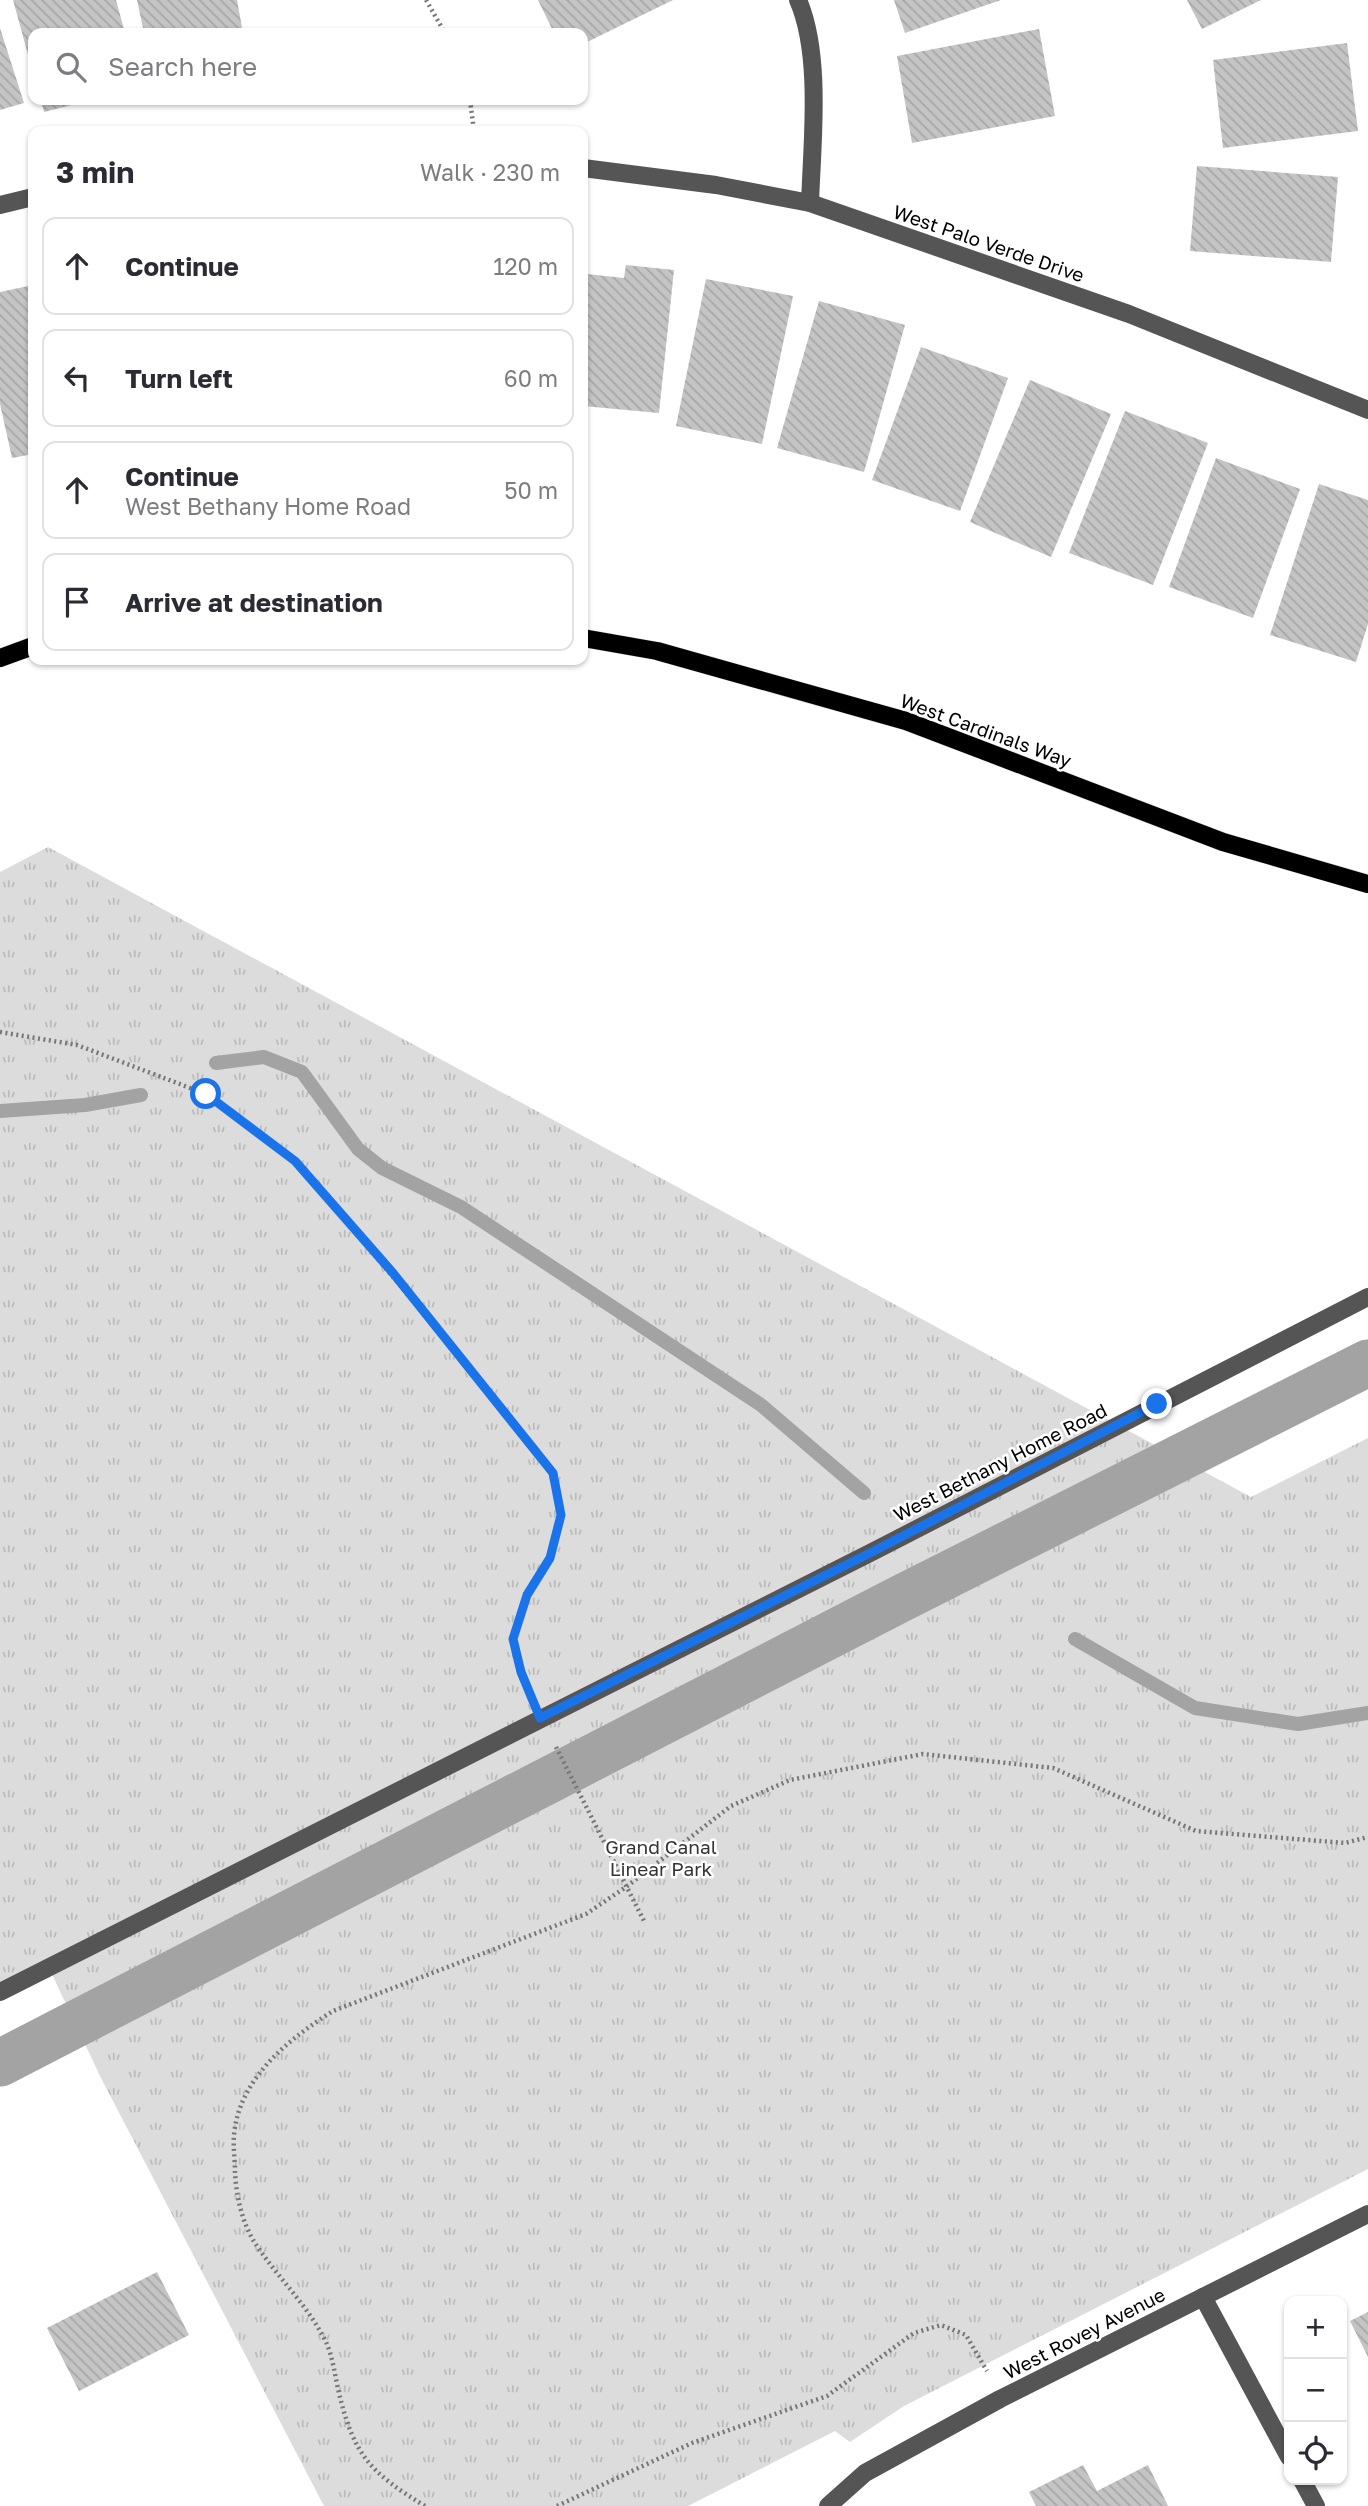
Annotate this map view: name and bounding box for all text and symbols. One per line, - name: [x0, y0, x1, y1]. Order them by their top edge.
- search box: [28, 28, 588, 105]
- icon: search: [52, 48, 90, 86]
- text: Search here: [108, 51, 257, 82]
- text: 3 min: [56, 154, 134, 190]
- text: Walk · 230 m: [420, 158, 560, 186]
- street label: West Palo Verde Drive: [891, 200, 1087, 286]
- icon: ahead: [58, 247, 96, 285]
- text: Continue: [125, 251, 239, 282]
- text: 120 m: [493, 252, 558, 280]
- icon: left: [58, 359, 96, 397]
- text: Turn left: [125, 363, 233, 394]
- text: 60 m: [504, 364, 558, 392]
- text: Continue: [125, 461, 239, 492]
- icon: ahead: [58, 471, 96, 509]
- text: 50 m: [504, 476, 558, 504]
- text: West Bethany Home Road: [125, 492, 411, 520]
- icon: arrive: [58, 583, 96, 621]
- text: Arrive at destination: [125, 587, 383, 618]
- street label: West Cardinals Way: [897, 688, 1075, 772]
- route start: [190, 1078, 221, 1109]
- route end: [1141, 1388, 1172, 1419]
- street label: West Bethany Home Road: [889, 1398, 1111, 1526]
- park label: Grand Canal Linear Park: [605, 1835, 717, 1880]
- street label: West Rovey Avenue: [999, 2282, 1169, 2384]
- map controls: [1284, 2296, 1347, 2485]
- button: +: [1284, 2296, 1347, 2359]
- button: −: [1284, 2359, 1347, 2422]
- button: locate: [1284, 2422, 1347, 2485]

